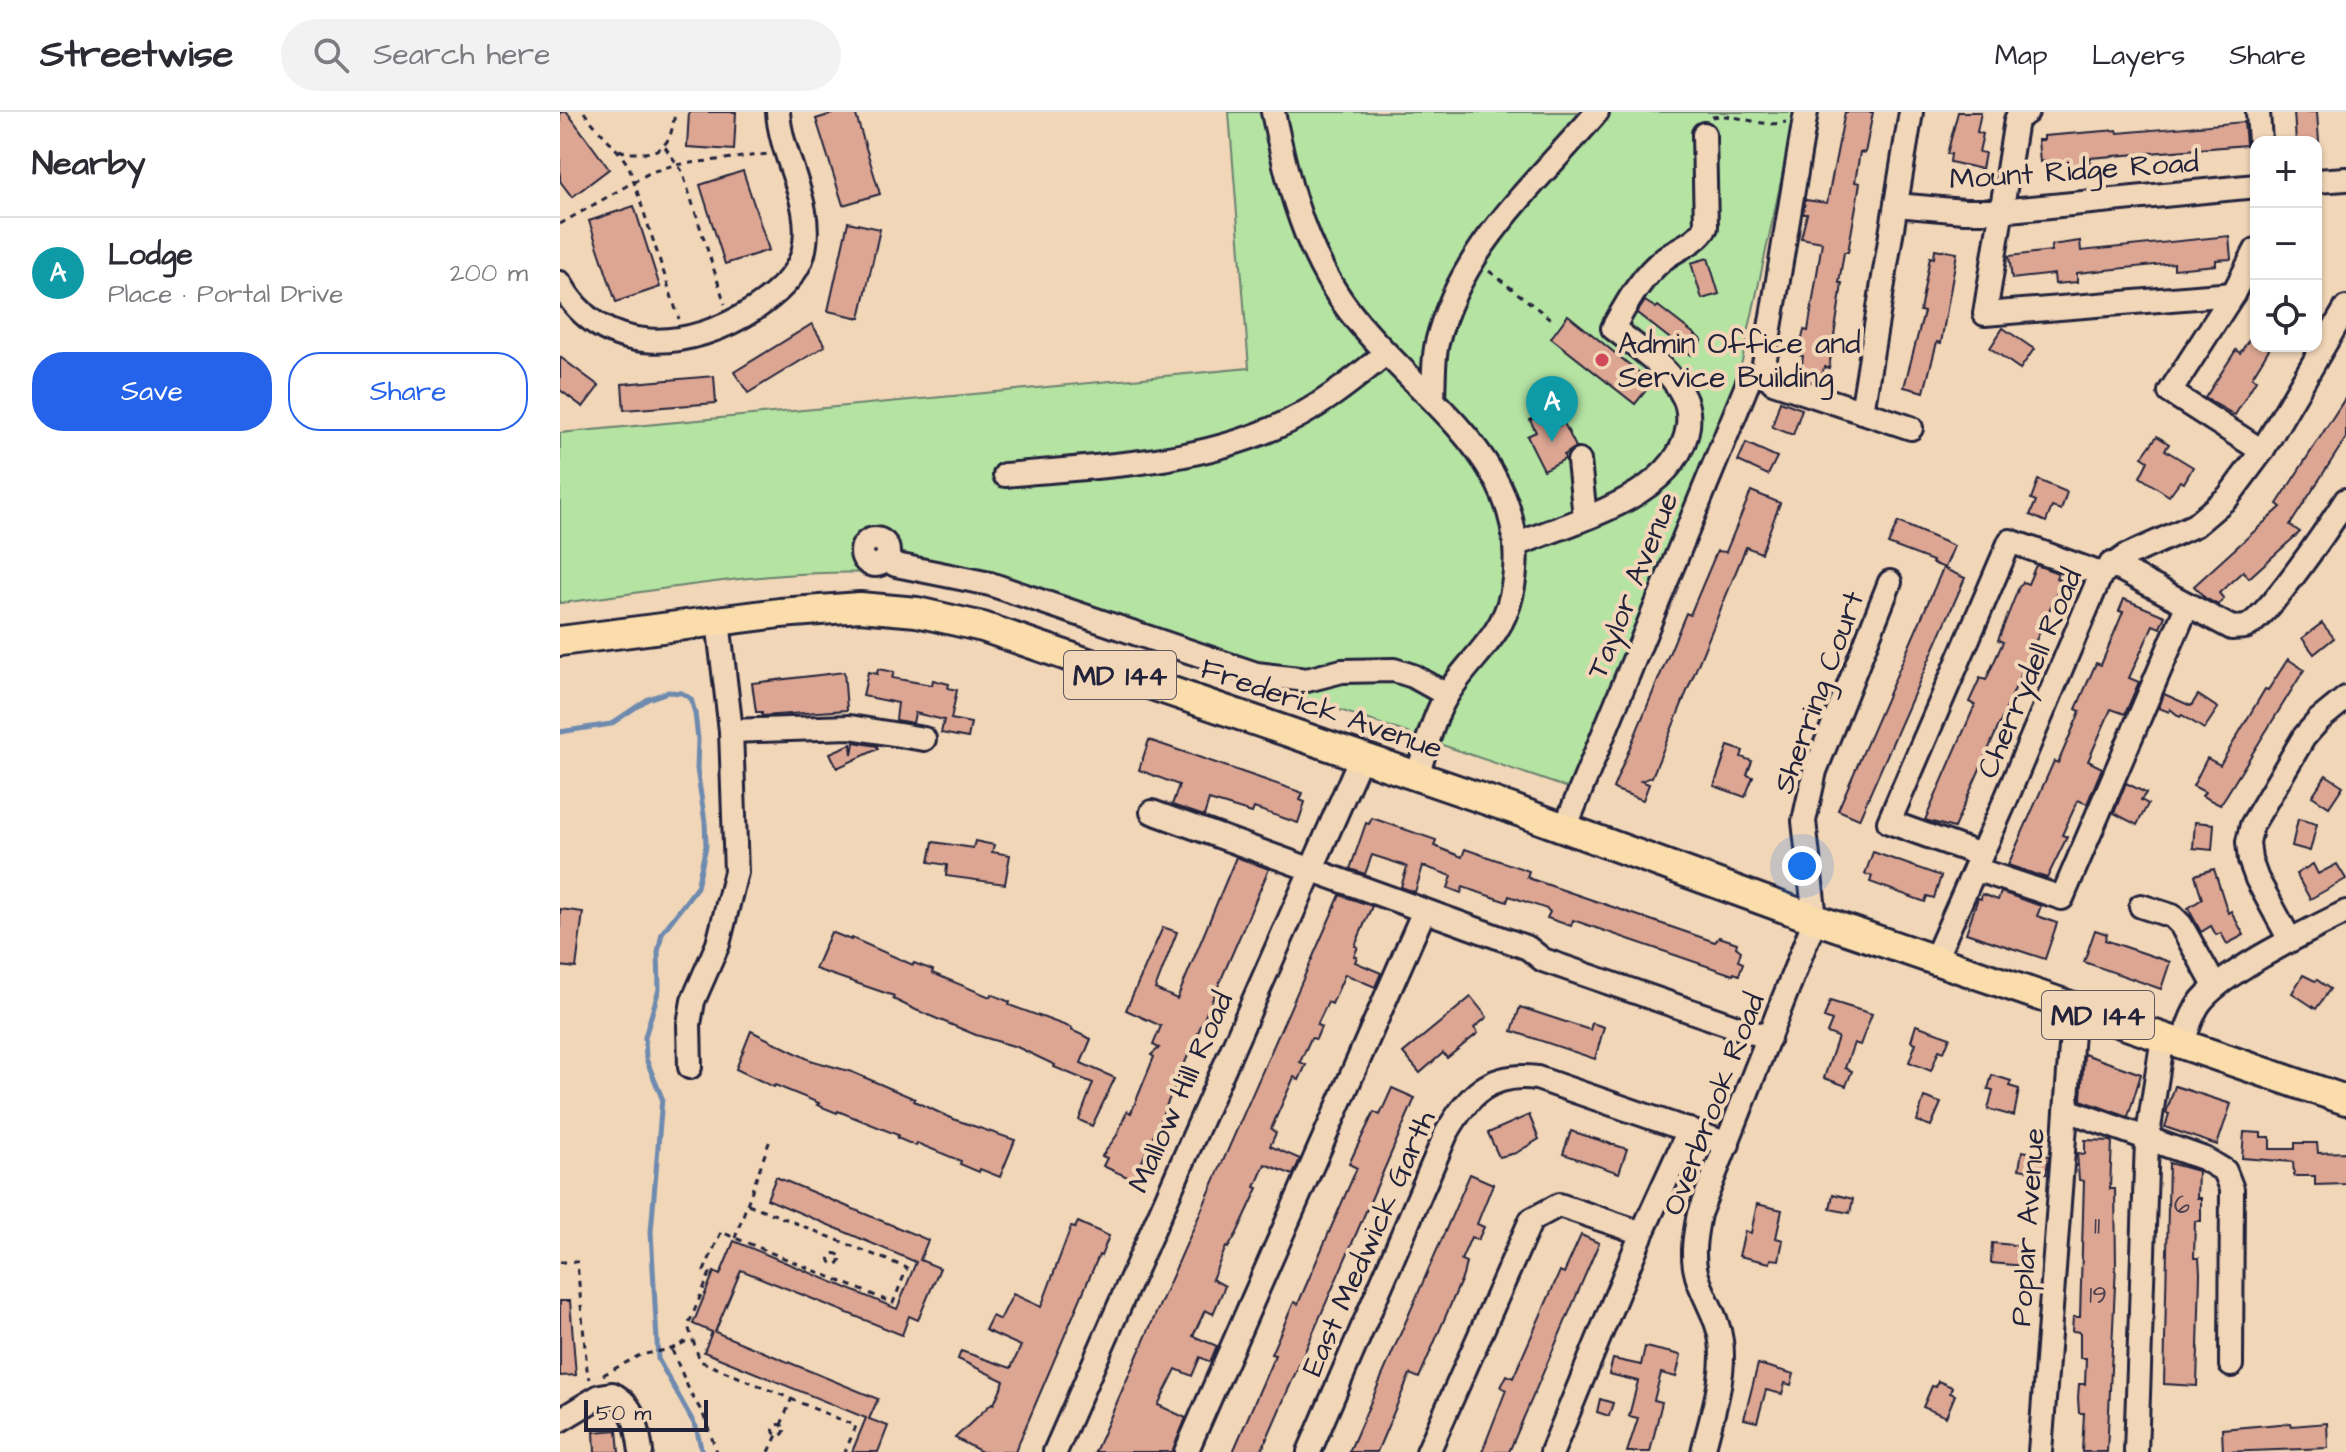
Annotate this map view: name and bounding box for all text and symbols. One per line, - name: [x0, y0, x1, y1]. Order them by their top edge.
- search box: [281, 19, 841, 91]
- text: Streetwise: [40, 29, 233, 81]
- icon: search: [309, 33, 353, 77]
- text: Search here: [373, 34, 550, 76]
- text: Map: [1995, 36, 2048, 75]
- text: Layers: [2092, 36, 2185, 75]
- text: Share: [2229, 36, 2306, 75]
- map controls: [2250, 136, 2322, 352]
- button: +: [2250, 136, 2322, 208]
- text: Nearby: [32, 140, 146, 188]
- street label: Mount Ridge Road: [1948, 141, 2200, 202]
- button: −: [2250, 208, 2322, 280]
- text: Lodge: [108, 234, 193, 276]
- text: A: [50, 255, 66, 291]
- text: 200 m: [450, 255, 528, 291]
- text: Place · Portal Drive: [108, 276, 343, 312]
- button: locate: [2250, 280, 2322, 352]
- place label: Admin Office and Service Building: [1618, 323, 1861, 400]
- marker: Admin Office and Service Building: [1593, 351, 1611, 369]
- button: Save: [32, 352, 272, 431]
- button: Share: [288, 352, 528, 431]
- pin: A: [1526, 376, 1578, 442]
- street label: Taylor Avenue: [1576, 486, 1690, 685]
- street label: Cherrydell Road: [1967, 562, 2094, 785]
- street label: Sherring Court: [1763, 585, 1876, 800]
- street label: Frederick Avenue: [1195, 648, 1448, 770]
- road number: MD 144: [1064, 651, 1176, 699]
- your location: [1782, 846, 1822, 886]
- street label: Mallow Hill Road: [1118, 985, 1244, 1199]
- street label: Overbrook Road: [1652, 987, 1776, 1222]
- road number: MD 144: [2042, 991, 2154, 1039]
- street label: East Medwick Garth: [1291, 1104, 1446, 1383]
- street label: Poplar Avenue: [2000, 1126, 2056, 1328]
- house number: 6: [2174, 1187, 2190, 1223]
- house number: 11: [2094, 1208, 2100, 1244]
- house number: 19: [2089, 1277, 2107, 1313]
- scale bar: [584, 1396, 708, 1432]
- text: 50 m: [596, 1398, 651, 1429]

